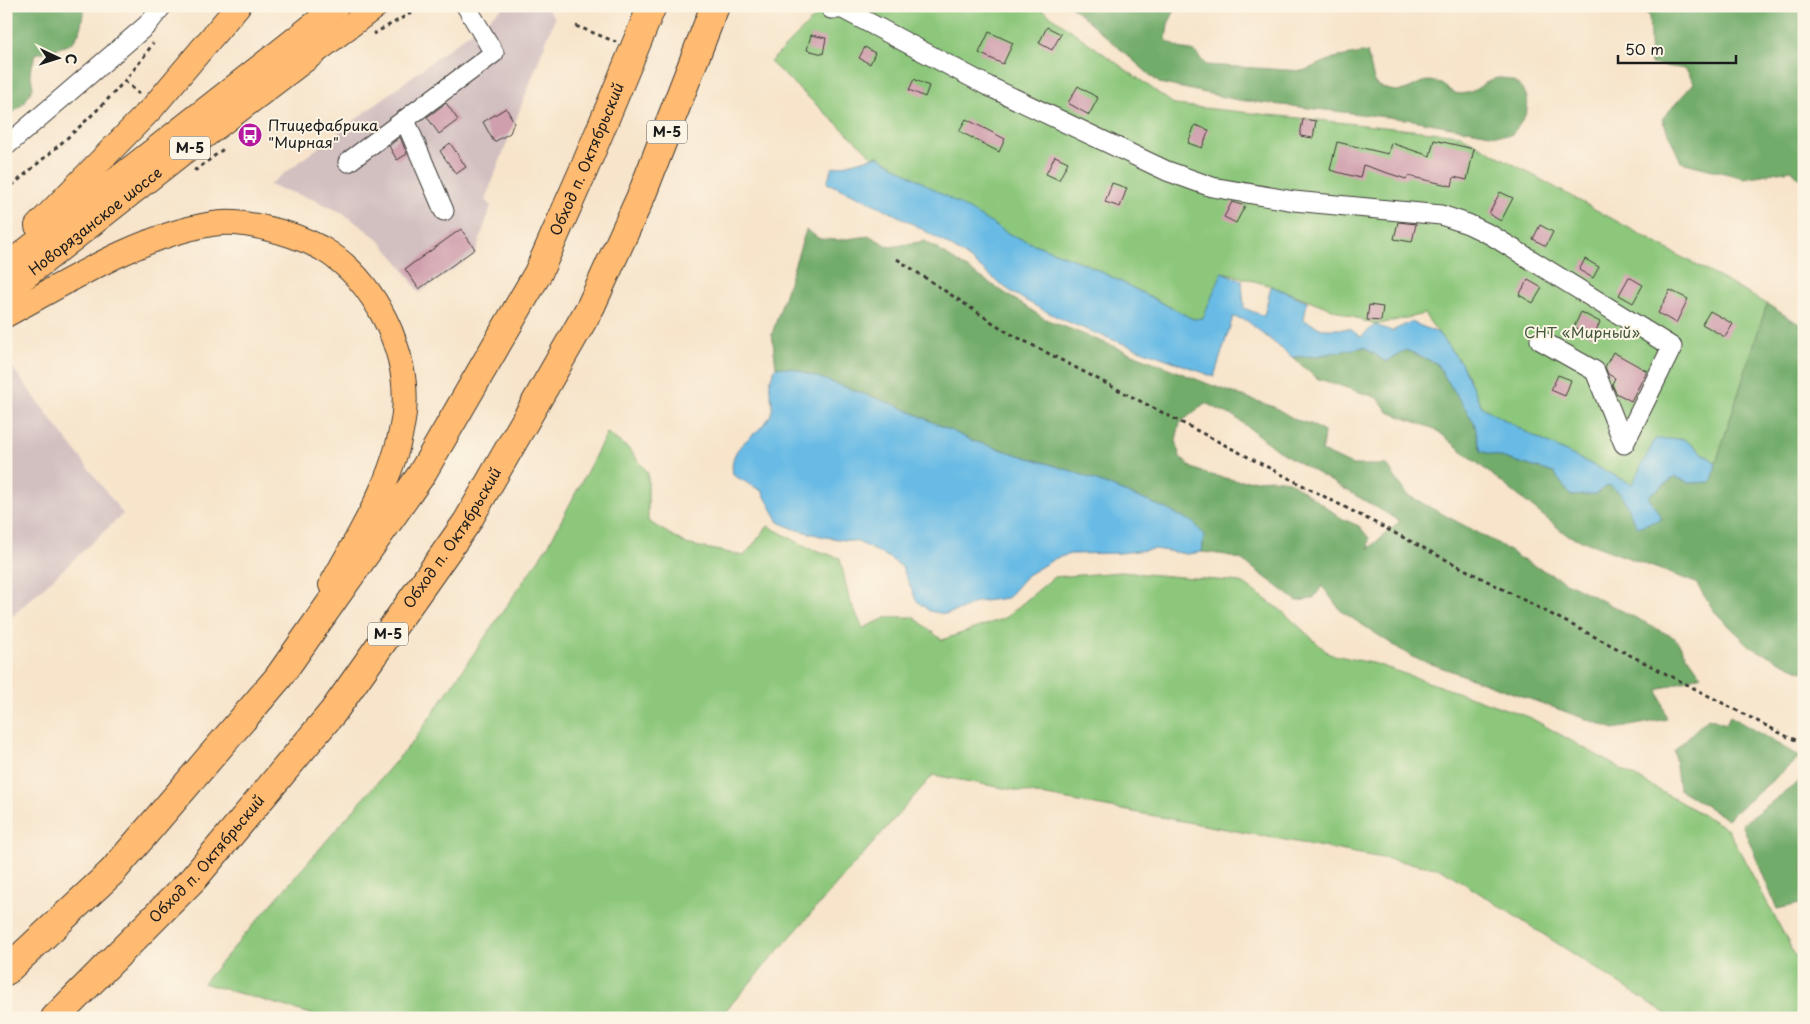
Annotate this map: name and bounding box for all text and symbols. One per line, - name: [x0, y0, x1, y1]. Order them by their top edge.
- north arrow: [32, 32, 82, 82]
- scale bar: [1618, 32, 1735, 64]
- text: 50 m: [1625, 37, 1664, 60]
- text: С: [61, 53, 82, 65]
- street label: Обход п. Октябрьский: [543, 79, 629, 239]
- place label: Птицефабрика "Мирная": [268, 113, 379, 153]
- road number: М-5: [647, 120, 687, 144]
- bus stop icon: Птицефабрика "Мирная": [237, 122, 263, 148]
- road number: М-5: [170, 136, 210, 160]
- street label: Новорязанское шоссе: [23, 160, 166, 280]
- park label: СНТ «Мирный»: [1524, 320, 1640, 343]
- street label: Обход п. Октябрьский: [397, 463, 506, 613]
- road number: М-5: [368, 622, 408, 646]
- street label: Обход п. Октябрьский: [143, 789, 269, 927]

